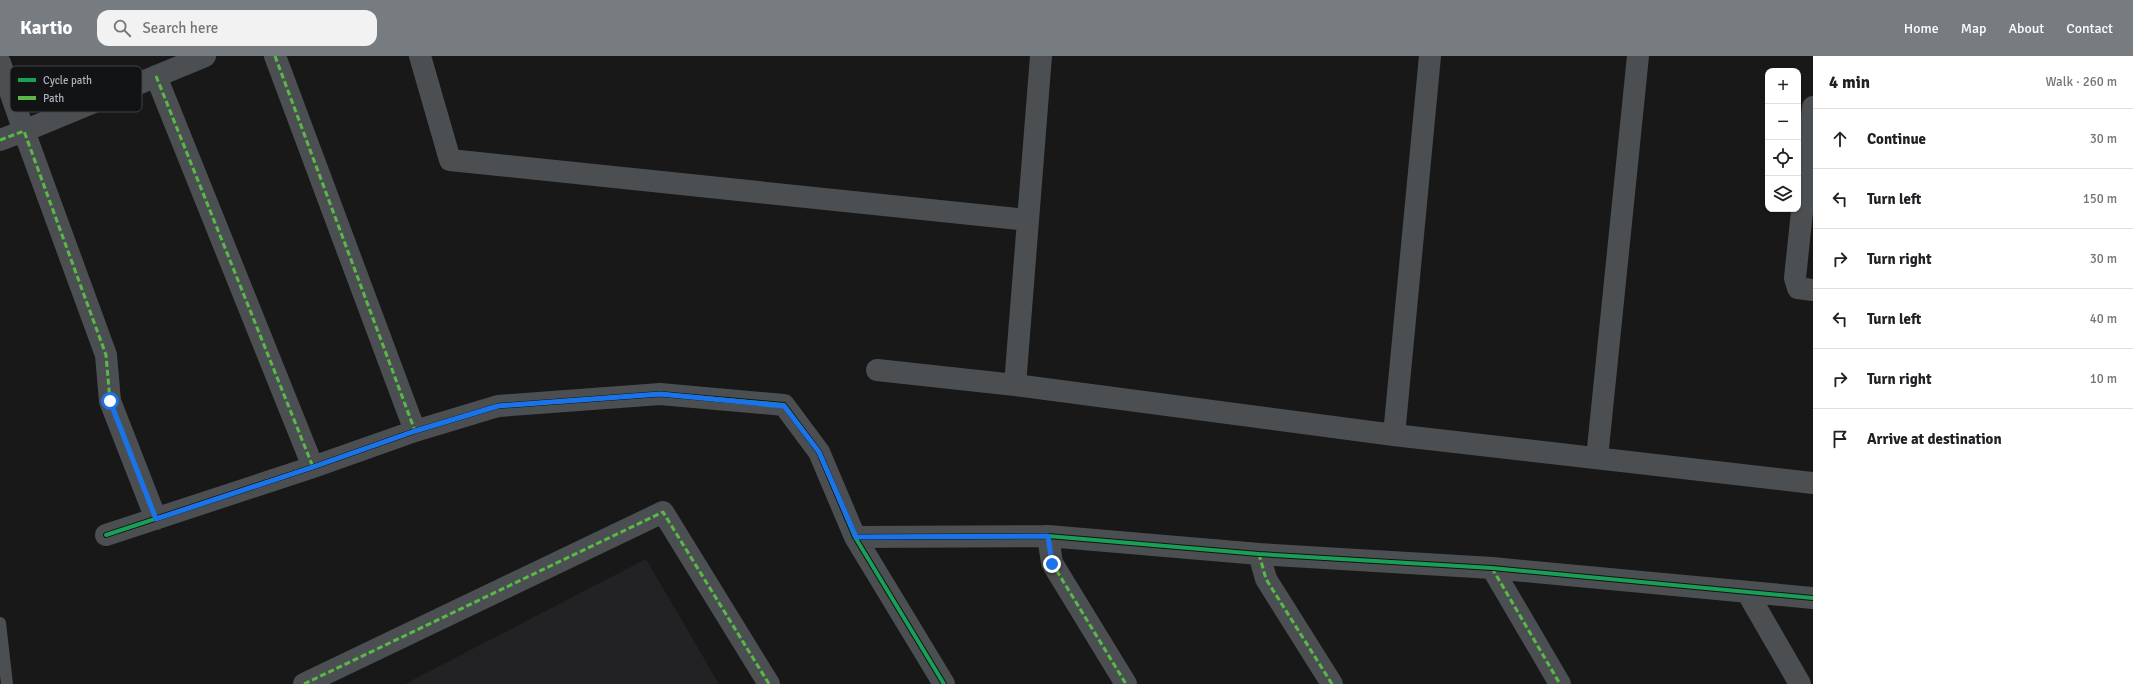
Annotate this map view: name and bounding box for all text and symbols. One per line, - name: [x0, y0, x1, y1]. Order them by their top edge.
- search box: [97, 10, 377, 46]
- text: Kartio: [20, 16, 73, 40]
- icon: search: [111, 17, 133, 39]
- text: Search here: [143, 19, 218, 37]
- text: Home: [1904, 20, 1939, 37]
- text: Map: [1961, 20, 1986, 37]
- text: About: [2008, 20, 2044, 37]
- text: Contact: [2066, 20, 2113, 37]
- legend: [10, 66, 142, 112]
- map controls: [1765, 68, 1801, 212]
- button: +: [1765, 68, 1801, 104]
- text: 4 min: [1829, 72, 1870, 93]
- text: Cycle path: [43, 74, 92, 87]
- text: Walk · 260 m: [2046, 74, 2117, 90]
- text: Path: [43, 92, 64, 105]
- button: −: [1765, 104, 1801, 140]
- icon: ahead: [1829, 128, 1851, 150]
- text: Continue: [1867, 130, 1926, 148]
- text: 30 m: [2090, 131, 2117, 147]
- button: locate: [1765, 140, 1801, 176]
- button: layers: [1765, 176, 1801, 212]
- icon: left: [1829, 188, 1851, 210]
- text: Turn left: [1867, 190, 1921, 208]
- text: 150 m: [2083, 191, 2117, 207]
- icon: right: [1829, 248, 1851, 270]
- text: Turn right: [1867, 250, 1932, 268]
- text: 30 m: [2090, 251, 2117, 267]
- icon: left: [1829, 308, 1851, 330]
- text: Turn left: [1867, 310, 1921, 328]
- text: 40 m: [2090, 311, 2117, 327]
- icon: right: [1829, 368, 1851, 390]
- text: Turn right: [1867, 370, 1932, 388]
- text: 10 m: [2090, 371, 2117, 387]
- route start: [101, 392, 119, 410]
- icon: arrive: [1829, 428, 1851, 450]
- text: Arrive at destination: [1867, 430, 2002, 448]
- route end: [1043, 555, 1061, 573]

